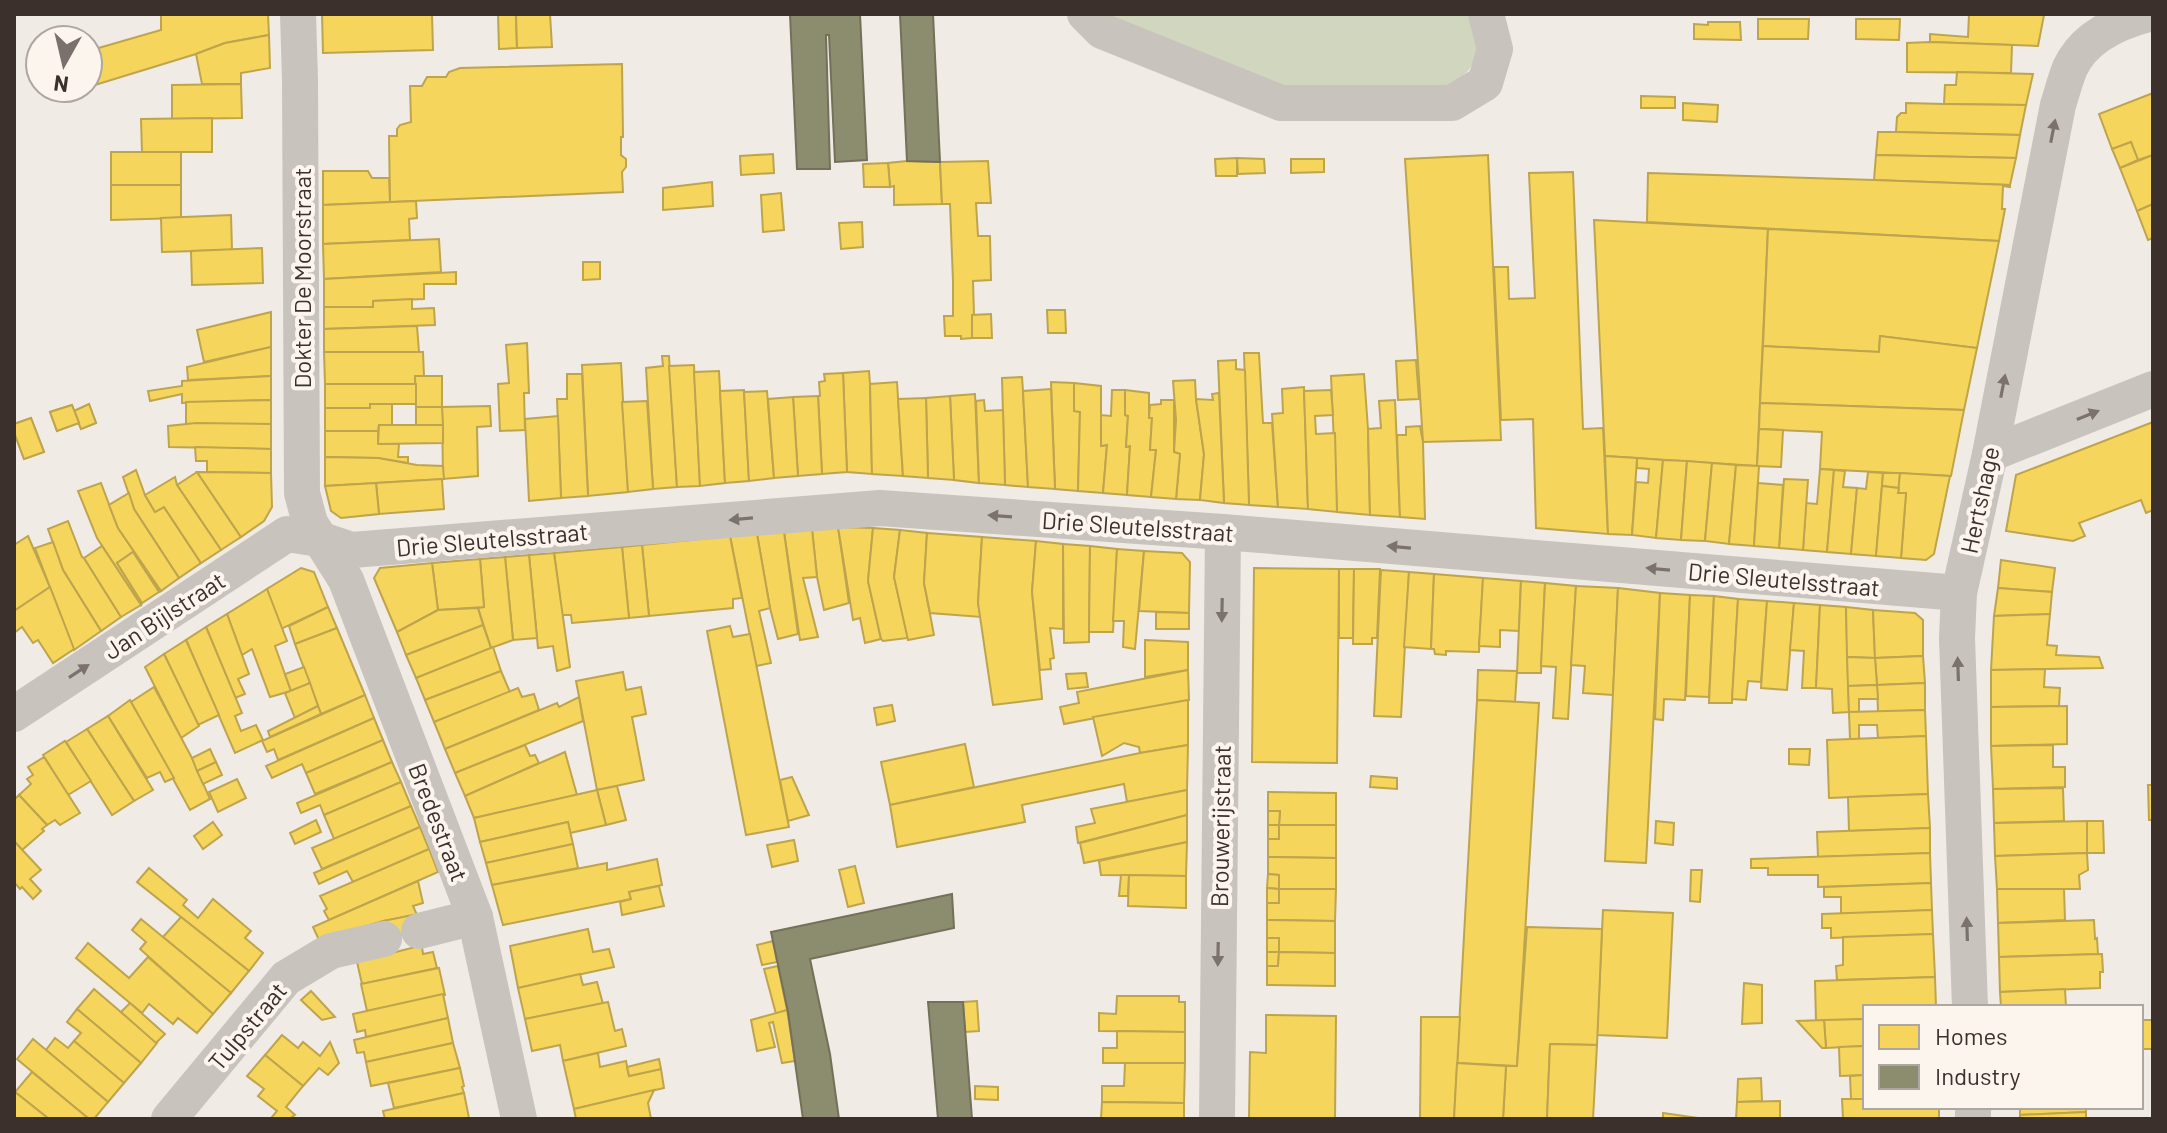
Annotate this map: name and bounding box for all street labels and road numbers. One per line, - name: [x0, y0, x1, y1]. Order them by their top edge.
- street label: Dokter De Moorstraat: [287, 167, 316, 389]
- street label: Hertshage: [1954, 444, 2004, 556]
- street label: Drie Sleutelsstraat: [1041, 505, 1235, 547]
- street label: Drie Sleutelsstraat: [395, 516, 589, 562]
- street label: Drie Sleutelsstraat: [1687, 556, 1881, 602]
- street label: Jan Bijlstraat: [98, 565, 230, 665]
- street label: Brouwerijstraat: [1204, 745, 1236, 907]
- street label: Bredestraat: [403, 759, 475, 885]
- street label: Tulpstraat: [202, 976, 292, 1076]

